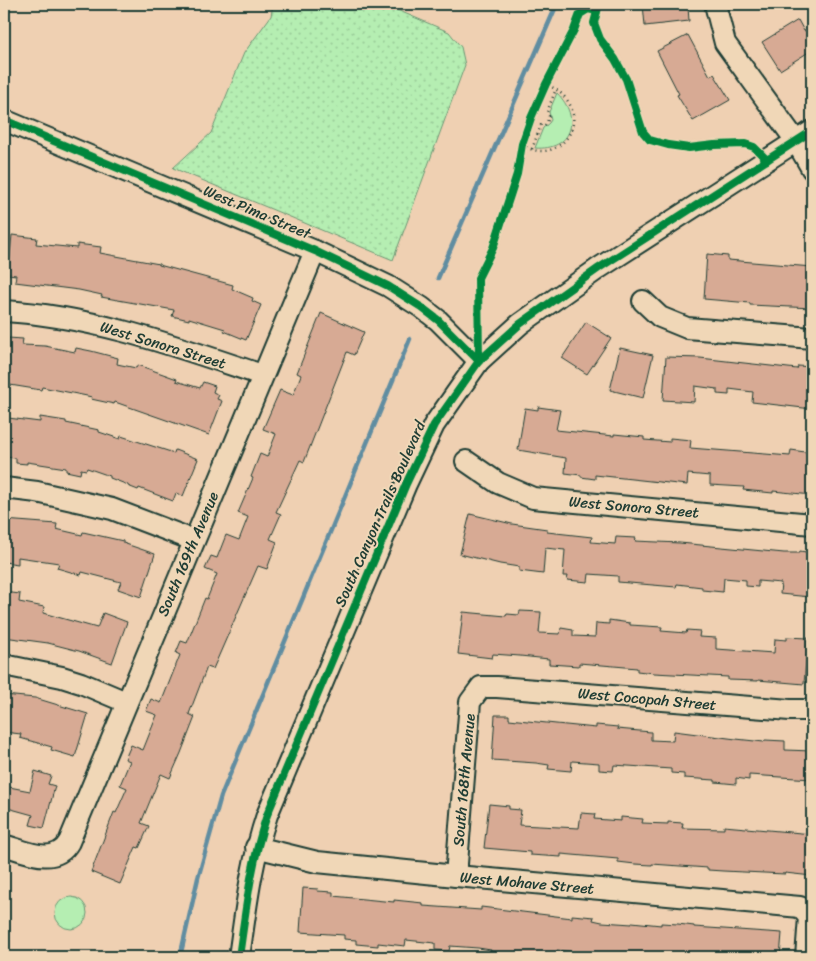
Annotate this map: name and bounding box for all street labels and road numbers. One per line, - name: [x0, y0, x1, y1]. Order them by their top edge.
- street label: West Pima Street: [199, 178, 316, 247]
- street label: West Sonora Street: [97, 313, 230, 377]
- street label: South Canyon Trails Boulevard: [327, 416, 433, 611]
- street label: South 169th Avenue: [150, 488, 226, 620]
- street label: West Sonora Street: [568, 488, 701, 526]
- street label: West Cocopah Street: [577, 680, 718, 718]
- street label: South 168th Avenue: [445, 713, 483, 847]
- street label: West Mohave Street: [459, 864, 596, 902]

